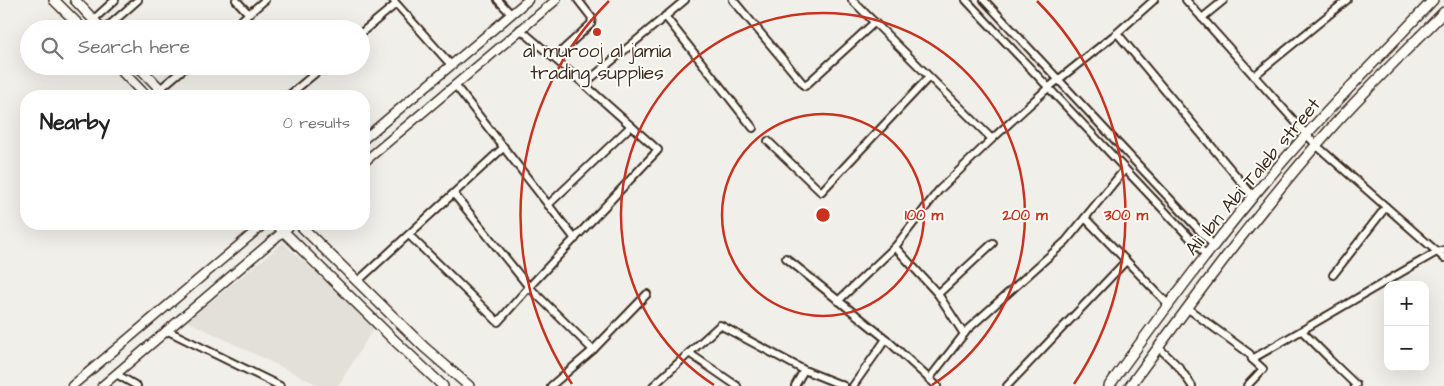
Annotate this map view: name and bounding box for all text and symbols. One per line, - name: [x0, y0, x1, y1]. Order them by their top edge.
- search box: [20, 20, 370, 75]
- marker: al murooj al jamia trading supplies: [591, 26, 603, 38]
- icon: search: [38, 34, 66, 62]
- text: Search here: [78, 34, 190, 61]
- place label: al murooj al jamia trading supplies: [523, 38, 671, 88]
- street label: Ali Ibn Abi Taleb street: [1179, 92, 1327, 262]
- text: Nearby: [40, 108, 110, 137]
- text: 0 results: [283, 112, 350, 134]
- text: 100 m: [905, 205, 944, 226]
- text: 200 m: [1001, 205, 1048, 226]
- text: 300 m: [1103, 205, 1148, 226]
- centre of rings: [814, 206, 832, 224]
- map controls: [1384, 281, 1429, 371]
- button: +: [1384, 281, 1429, 326]
- button: −: [1384, 326, 1429, 371]

